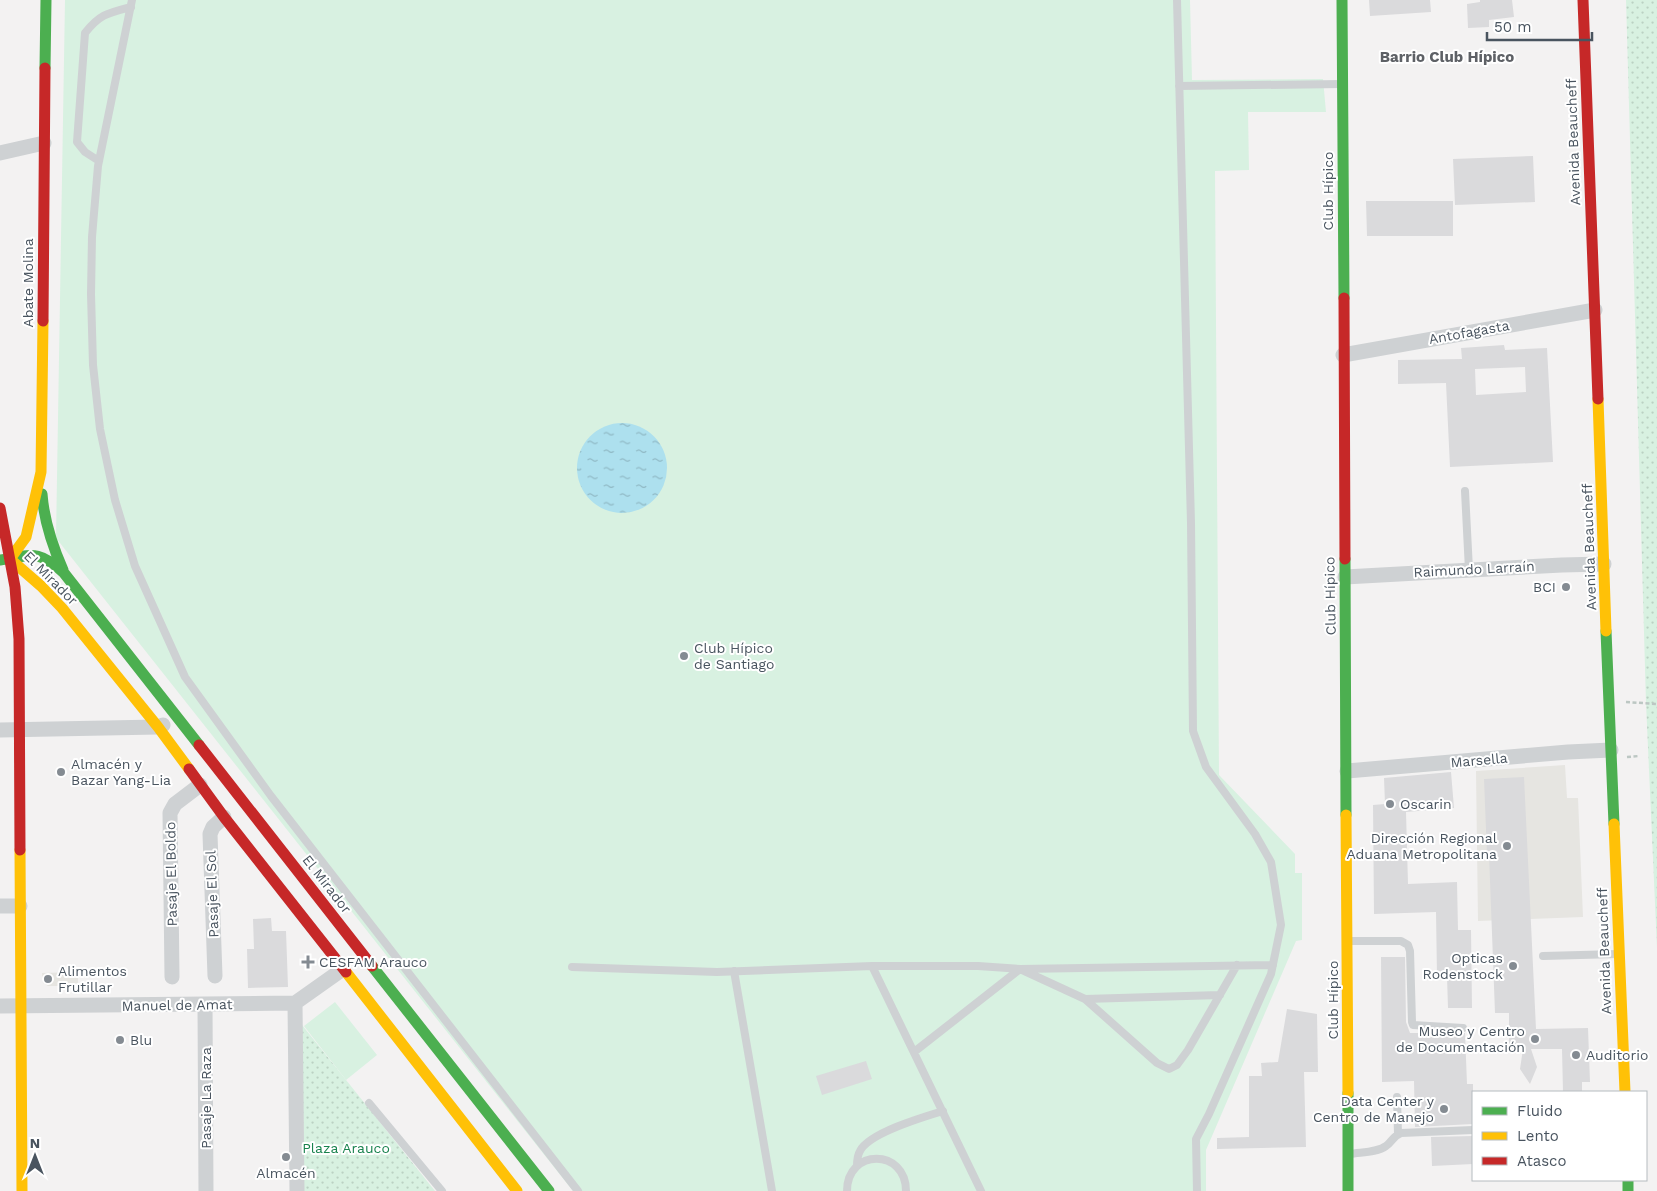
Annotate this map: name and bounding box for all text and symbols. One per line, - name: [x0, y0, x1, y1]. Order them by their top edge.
- scale bar: [1487, 10, 1592, 42]
- text: 50 m: [1494, 18, 1531, 36]
- district label: Barrio Club Hípico: [1380, 48, 1514, 66]
- street label: Avenida Beaucheff: [1563, 78, 1583, 206]
- street label: Club Hípico: [1320, 152, 1336, 230]
- street label: Abate Molina: [20, 238, 36, 328]
- street label: Antofagasta: [1427, 317, 1511, 347]
- street label: Avenida Beaucheff: [1579, 483, 1599, 611]
- street label: El Mirador: [21, 548, 81, 608]
- street label: Club Hípico: [1321, 556, 1339, 636]
- street label: Raimundo Larraín: [1413, 558, 1535, 580]
- place label: BCI: [1533, 579, 1556, 595]
- marker: BCI: [1560, 581, 1572, 593]
- place label: Club Hípico de Santiago: [694, 640, 774, 672]
- marker: Club Hípico de Santiago: [678, 650, 690, 662]
- street label: Marsella: [1450, 750, 1508, 770]
- place label: Almacén y Bazar Yang-Lia: [71, 756, 171, 788]
- marker: Almacén y Bazar Yang-Lia: [55, 766, 67, 778]
- place label: Oscarin: [1400, 796, 1452, 812]
- marker: Oscarin: [1384, 798, 1396, 810]
- street label: Pasaje El Boldo: [162, 821, 180, 927]
- place label: Dirección Regional Aduana Metropolitana: [1346, 830, 1498, 862]
- marker: Dirección Regional Aduana Metropolitana: [1501, 840, 1513, 852]
- street label: Pasaje El Sol: [202, 849, 222, 938]
- street label: El Mirador: [299, 852, 355, 917]
- street label: Avenida Beaucheff: [1594, 887, 1614, 1015]
- place label: Opticas Rodenstock: [1423, 950, 1503, 982]
- place label: CESFAM Arauco: [319, 954, 427, 970]
- marker: CESFAM Arauco: [301, 955, 315, 969]
- marker: Opticas Rodenstock: [1507, 960, 1519, 972]
- street label: Club Hípico: [1325, 961, 1341, 1039]
- place label: Alimentos Frutillar: [58, 963, 127, 995]
- marker: Alimentos Frutillar: [42, 973, 54, 985]
- street label: Manuel de Amat: [121, 996, 233, 1014]
- place label: Museo y Centro de Documentación: [1396, 1023, 1525, 1055]
- place label: Blu: [130, 1032, 152, 1048]
- marker: Museo y Centro de Documentación: [1529, 1033, 1541, 1045]
- marker: Blu: [114, 1034, 126, 1046]
- street label: Pasaje La Raza: [198, 1047, 214, 1149]
- place label: Auditorio: [1586, 1047, 1648, 1063]
- marker: Auditorio: [1570, 1049, 1582, 1061]
- legend: [1472, 1091, 1647, 1181]
- place label: Data Center y Centro de Manejo: [1313, 1093, 1435, 1125]
- text: Fluido: [1517, 1102, 1562, 1120]
- marker: Data Center y Centro de Manejo: [1438, 1103, 1450, 1115]
- text: Lento: [1517, 1127, 1559, 1145]
- north arrow: [10, 1131, 60, 1181]
- text: N: [30, 1135, 40, 1151]
- park label: Plaza Arauco: [302, 1140, 390, 1156]
- marker: Almacén: [280, 1151, 292, 1163]
- text: Atasco: [1517, 1152, 1566, 1170]
- place label: Almacén: [256, 1165, 316, 1181]

